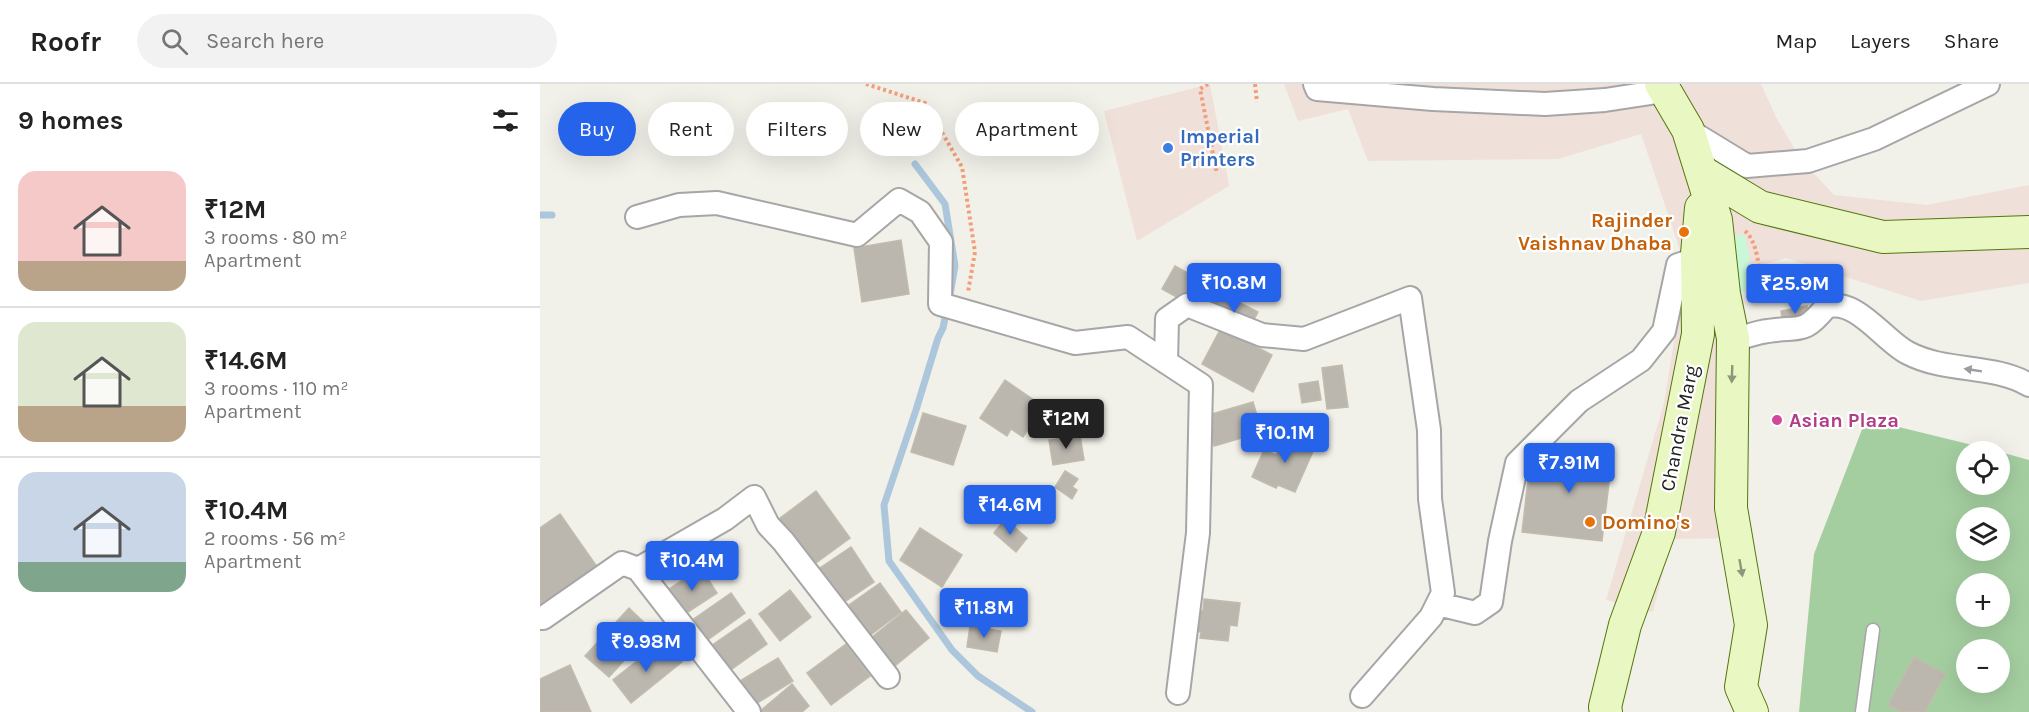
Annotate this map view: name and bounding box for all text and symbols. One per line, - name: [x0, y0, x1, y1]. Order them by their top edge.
- search box: [137, 14, 557, 68]
- text: Roofr: [30, 25, 101, 58]
- icon: search: [158, 25, 191, 58]
- text: Search here: [206, 28, 324, 54]
- text: Map: [1775, 29, 1817, 53]
- text: Layers: [1850, 29, 1911, 53]
- text: Share: [1944, 29, 1999, 53]
- chip: Buy: [558, 102, 636, 156]
- chip: Rent: [648, 102, 734, 156]
- chip: Filters: [746, 102, 848, 156]
- chip: New: [860, 102, 943, 156]
- chip: Apartment: [955, 102, 1099, 156]
- icon: filters: [489, 104, 522, 137]
- text: 9 homes: [18, 105, 124, 136]
- place label: Imperial Printers: [1180, 125, 1260, 171]
- marker: Imperial Printers: [1161, 141, 1175, 155]
- text: ₹12M: [204, 194, 267, 225]
- icon: home: [66, 195, 138, 267]
- place label: Rajinder Vaishnav Dhaba: [1518, 209, 1672, 255]
- marker: Rajinder Vaishnav Dhaba: [1677, 225, 1691, 239]
- text: 3 rooms · 80 m²: [204, 226, 348, 249]
- text: Apartment: [204, 249, 302, 272]
- pin: ₹10.8M: [1185, 263, 1283, 314]
- pin: ₹25.9M: [1746, 264, 1844, 315]
- text: ₹10.8M: [1201, 271, 1267, 294]
- text: ₹25.9M: [1760, 272, 1830, 295]
- text: ₹14.6M: [204, 345, 288, 376]
- icon: home: [66, 346, 138, 418]
- street label: Chandra Marg: [1656, 363, 1703, 493]
- one-way arrow: [1728, 364, 1737, 383]
- one-way arrow: [1964, 366, 1983, 375]
- text: 3 rooms · 110 m²: [204, 377, 349, 400]
- pin: ₹12M: [1030, 399, 1102, 450]
- text: Apartment: [204, 400, 302, 423]
- text: ₹12M: [1042, 407, 1090, 430]
- place label: Asian Plaza: [1789, 409, 1899, 432]
- pin: ₹10.1M: [1236, 413, 1334, 464]
- marker: Asian Plaza: [1770, 413, 1784, 427]
- text: ₹10.1M: [1255, 421, 1315, 444]
- map controls: [1956, 441, 2010, 693]
- button: locate: [1956, 441, 2010, 495]
- pin: ₹7.91M: [1520, 443, 1618, 494]
- text: ₹7.91M: [1538, 451, 1600, 474]
- pin: ₹14.6M: [961, 485, 1059, 536]
- text: ₹14.6M: [978, 493, 1042, 516]
- text: ₹10.4M: [204, 495, 288, 526]
- icon: home: [66, 496, 138, 568]
- button: layers: [1956, 507, 2010, 561]
- place label: Domino's: [1602, 511, 1691, 534]
- marker: Domino's: [1583, 515, 1597, 529]
- text: 2 rooms · 56 m²: [204, 527, 346, 550]
- pin: ₹10.4M: [643, 541, 741, 592]
- text: ₹10.4M: [660, 549, 724, 572]
- text: Apartment: [204, 550, 302, 573]
- one-way arrow: [1737, 559, 1746, 578]
- button: +: [1956, 573, 2010, 627]
- pin: ₹11.8M: [935, 588, 1033, 639]
- text: ₹11.8M: [954, 596, 1014, 619]
- pin: ₹9.98M: [597, 622, 695, 673]
- text: ₹9.98M: [611, 630, 681, 653]
- button: −: [1956, 639, 2010, 693]

